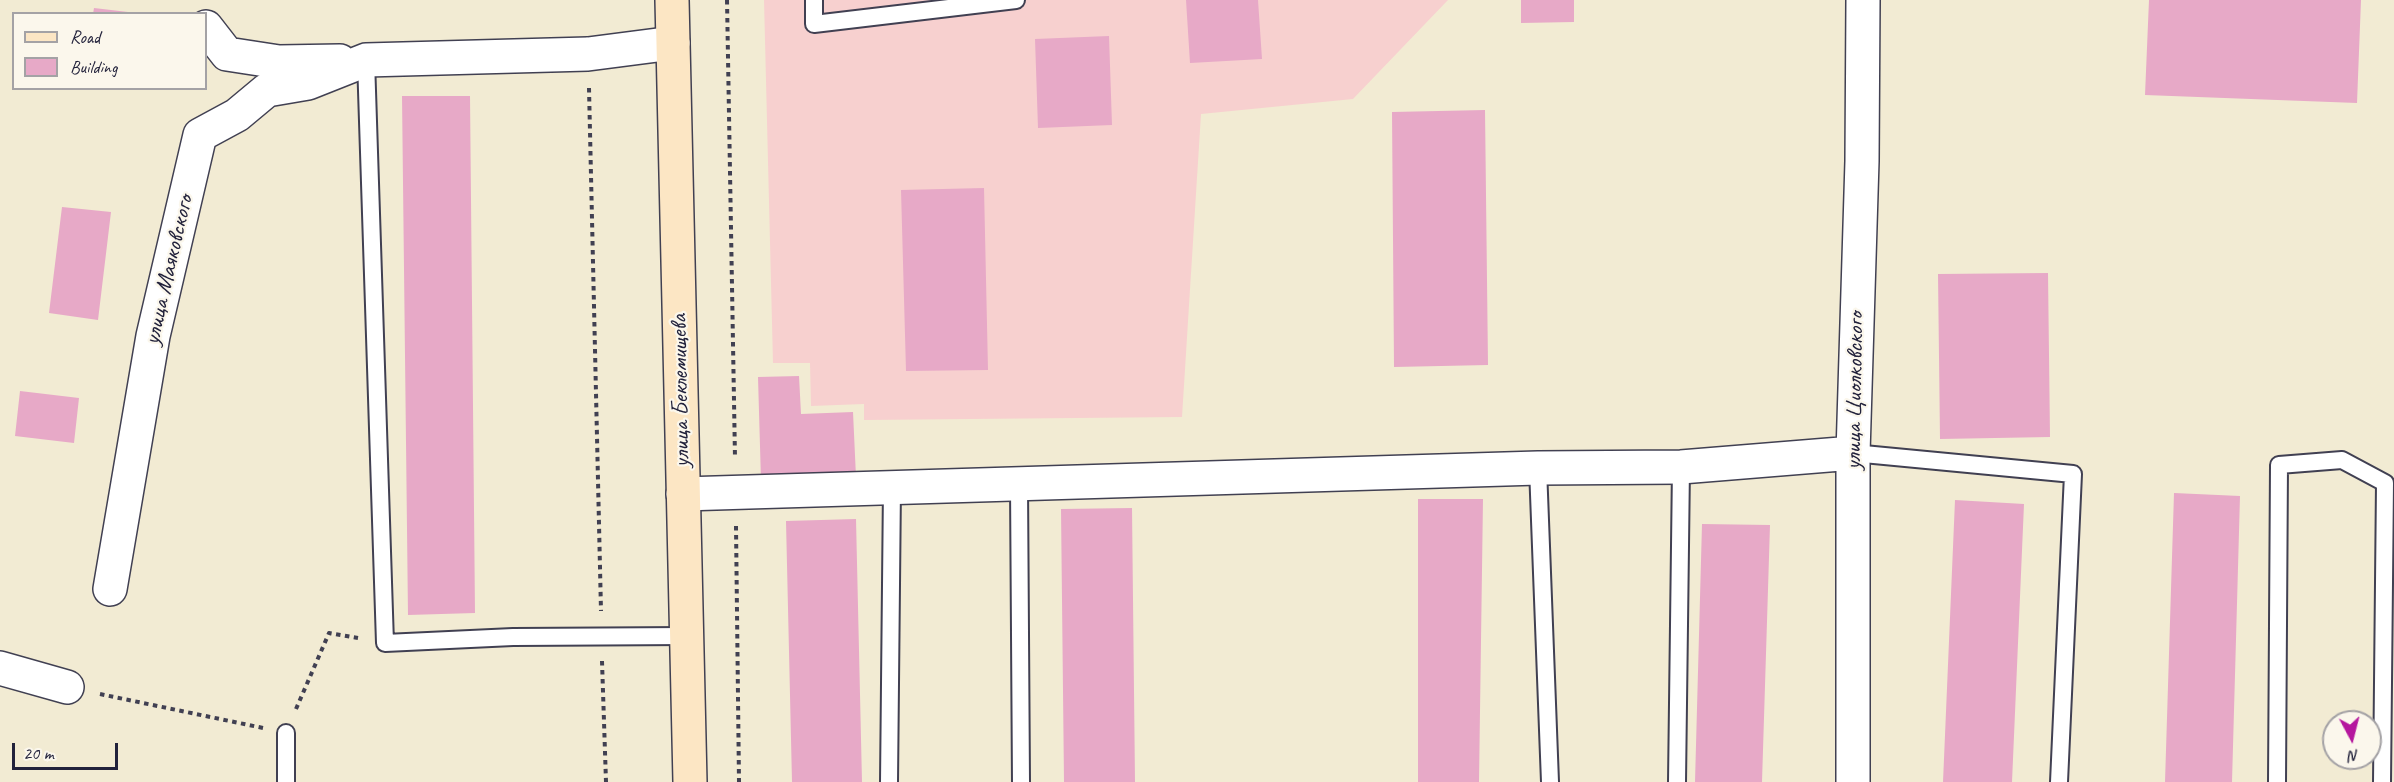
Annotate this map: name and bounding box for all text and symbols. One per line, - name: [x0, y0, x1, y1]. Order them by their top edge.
- legend: [12, 12, 207, 90]
- text: Road: [70, 26, 100, 48]
- text: Building: [70, 56, 117, 78]
- street label: улица Маяковского: [138, 192, 200, 348]
- street label: улица Циолковского: [1839, 312, 1871, 470]
- street label: улица Беклемищева: [665, 314, 697, 468]
- north arrow: [2322, 710, 2382, 770]
- scale bar: [15, 731, 122, 769]
- text: 20 m: [23, 742, 54, 764]
- text: N: [2348, 745, 2360, 766]

